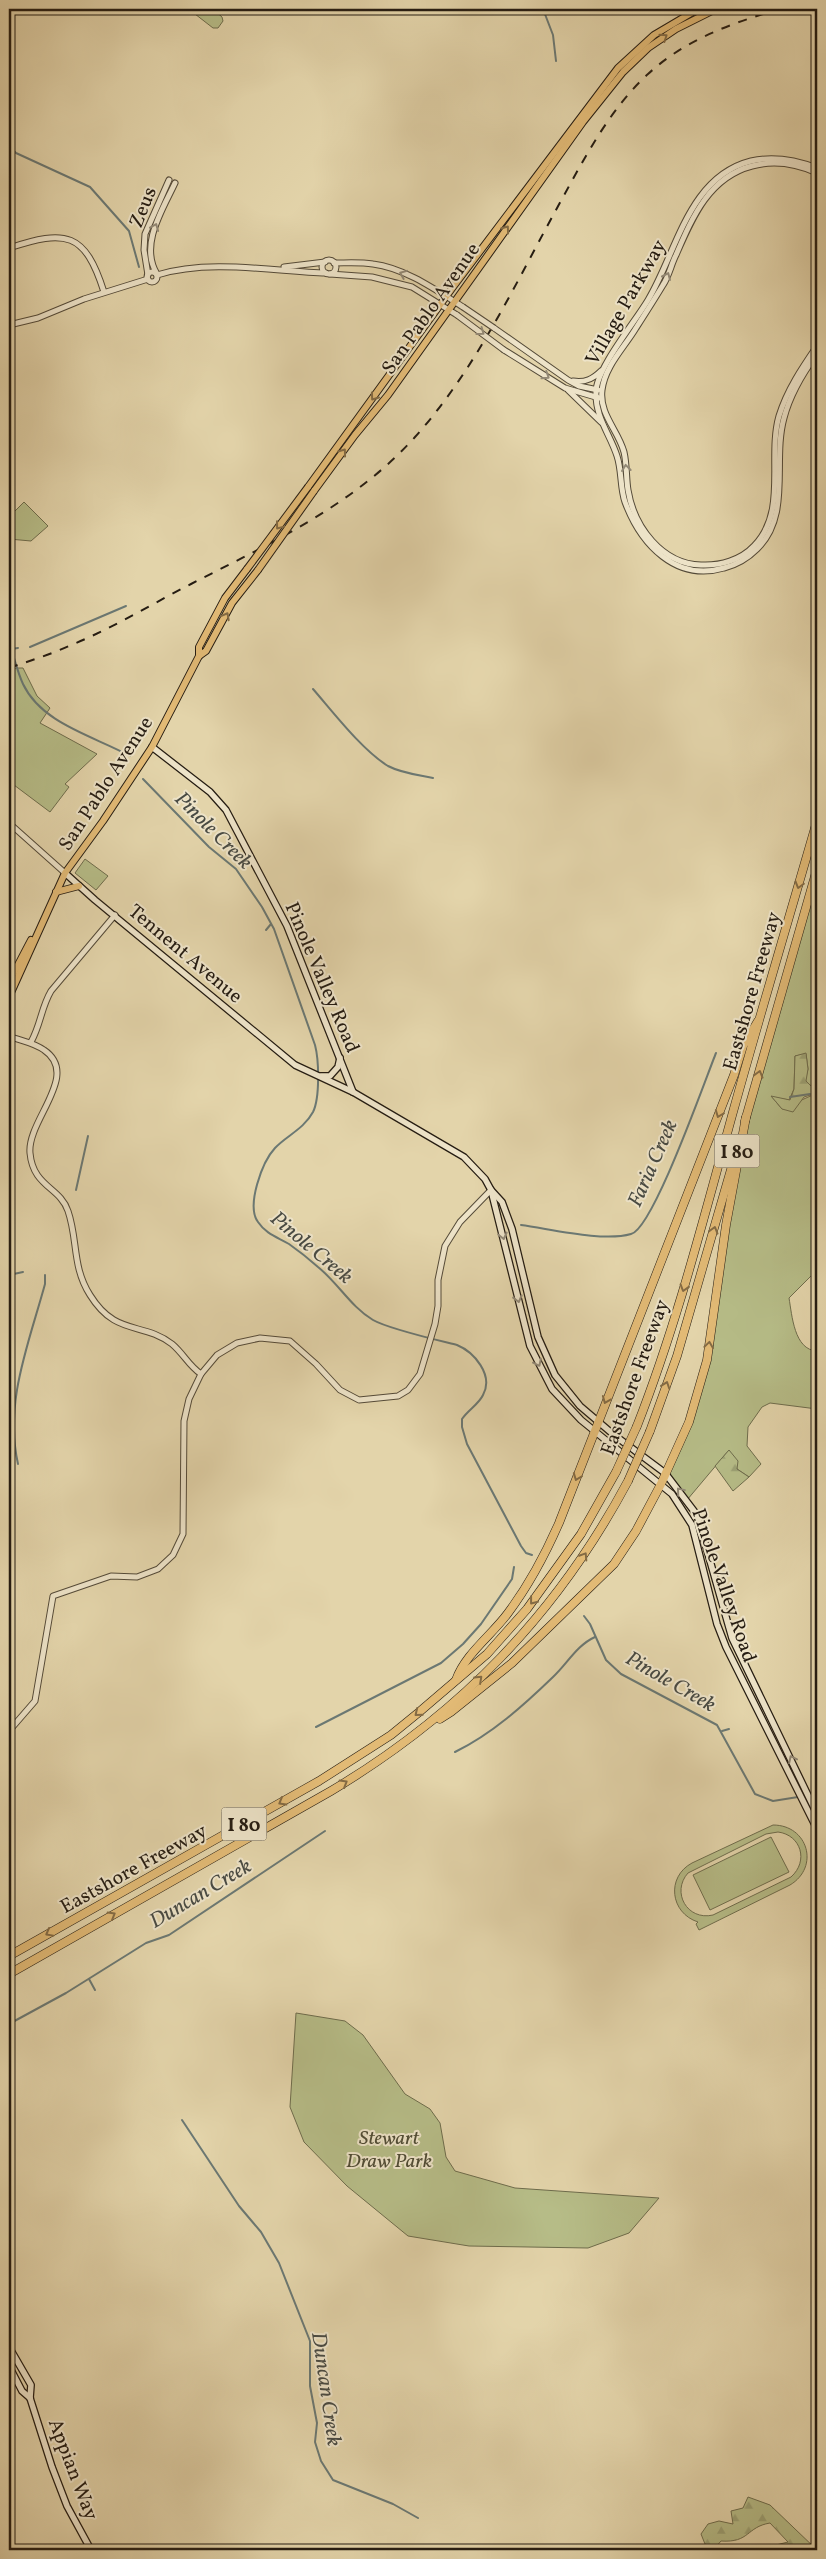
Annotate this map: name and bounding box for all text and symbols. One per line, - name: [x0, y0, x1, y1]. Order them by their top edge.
- one-way arrow: [658, 34, 668, 43]
- street label: Zeus: [123, 183, 165, 232]
- one-way arrow: [149, 223, 160, 232]
- one-way arrow: [500, 225, 509, 235]
- street label: Village Parkway: [579, 235, 674, 371]
- street label: San Pablo Avenue: [376, 238, 488, 381]
- one-way arrow: [399, 270, 408, 280]
- one-way arrow: [661, 272, 672, 281]
- one-way arrow: [475, 326, 485, 335]
- one-way arrow: [540, 370, 549, 379]
- one-way arrow: [371, 391, 380, 401]
- one-way arrow: [337, 449, 345, 458]
- one-way arrow: [621, 463, 632, 471]
- one-way arrow: [276, 520, 285, 530]
- one-way arrow: [220, 612, 230, 621]
- street label: San Pablo Avenue: [53, 711, 161, 857]
- water label: Pinole Creek: [167, 786, 259, 877]
- one-way arrow: [794, 880, 805, 889]
- street label: Tennent Avenue: [122, 898, 248, 1011]
- street label: Pinole Valley Road: [277, 898, 366, 1058]
- street label: Eastshore Freeway: [717, 909, 789, 1074]
- one-way arrow: [753, 1070, 763, 1078]
- one-way arrow: [714, 1109, 725, 1118]
- water label: Faria Creek: [621, 1115, 686, 1212]
- road number: I 80: [714, 1134, 760, 1168]
- water label: Pinole Creek: [263, 1205, 359, 1292]
- one-way arrow: [708, 1226, 719, 1235]
- one-way arrow: [497, 1231, 508, 1240]
- one-way arrow: [679, 1283, 689, 1291]
- one-way arrow: [512, 1294, 523, 1303]
- street label: Eastshore Freeway: [595, 1296, 677, 1460]
- one-way arrow: [703, 1341, 714, 1349]
- one-way arrow: [532, 1357, 542, 1366]
- one-way arrow: [661, 1382, 671, 1390]
- one-way arrow: [602, 1395, 612, 1404]
- one-way arrow: [573, 1472, 583, 1481]
- one-way arrow: [677, 1488, 686, 1497]
- street label: Pinole Valley Road: [684, 1505, 763, 1667]
- one-way arrow: [578, 1552, 587, 1561]
- one-way arrow: [530, 1595, 538, 1604]
- water label: Pinole Creek: [620, 1645, 721, 1720]
- one-way arrow: [474, 1676, 483, 1685]
- one-way arrow: [415, 1708, 424, 1716]
- one-way arrow: [788, 1756, 798, 1765]
- one-way arrow: [339, 1779, 348, 1789]
- one-way arrow: [279, 1796, 288, 1806]
- road number: I 80: [222, 1808, 266, 1840]
- street label: Eastshore Freeway: [55, 1818, 213, 1922]
- water label: Duncan Creek: [144, 1852, 258, 1936]
- one-way arrow: [107, 1911, 116, 1921]
- one-way arrow: [45, 1927, 54, 1937]
- park label: Stewart Draw Park: [346, 2125, 432, 2176]
- water label: Duncan Creek: [303, 2330, 348, 2448]
- street label: Appian Way: [40, 2415, 104, 2525]

